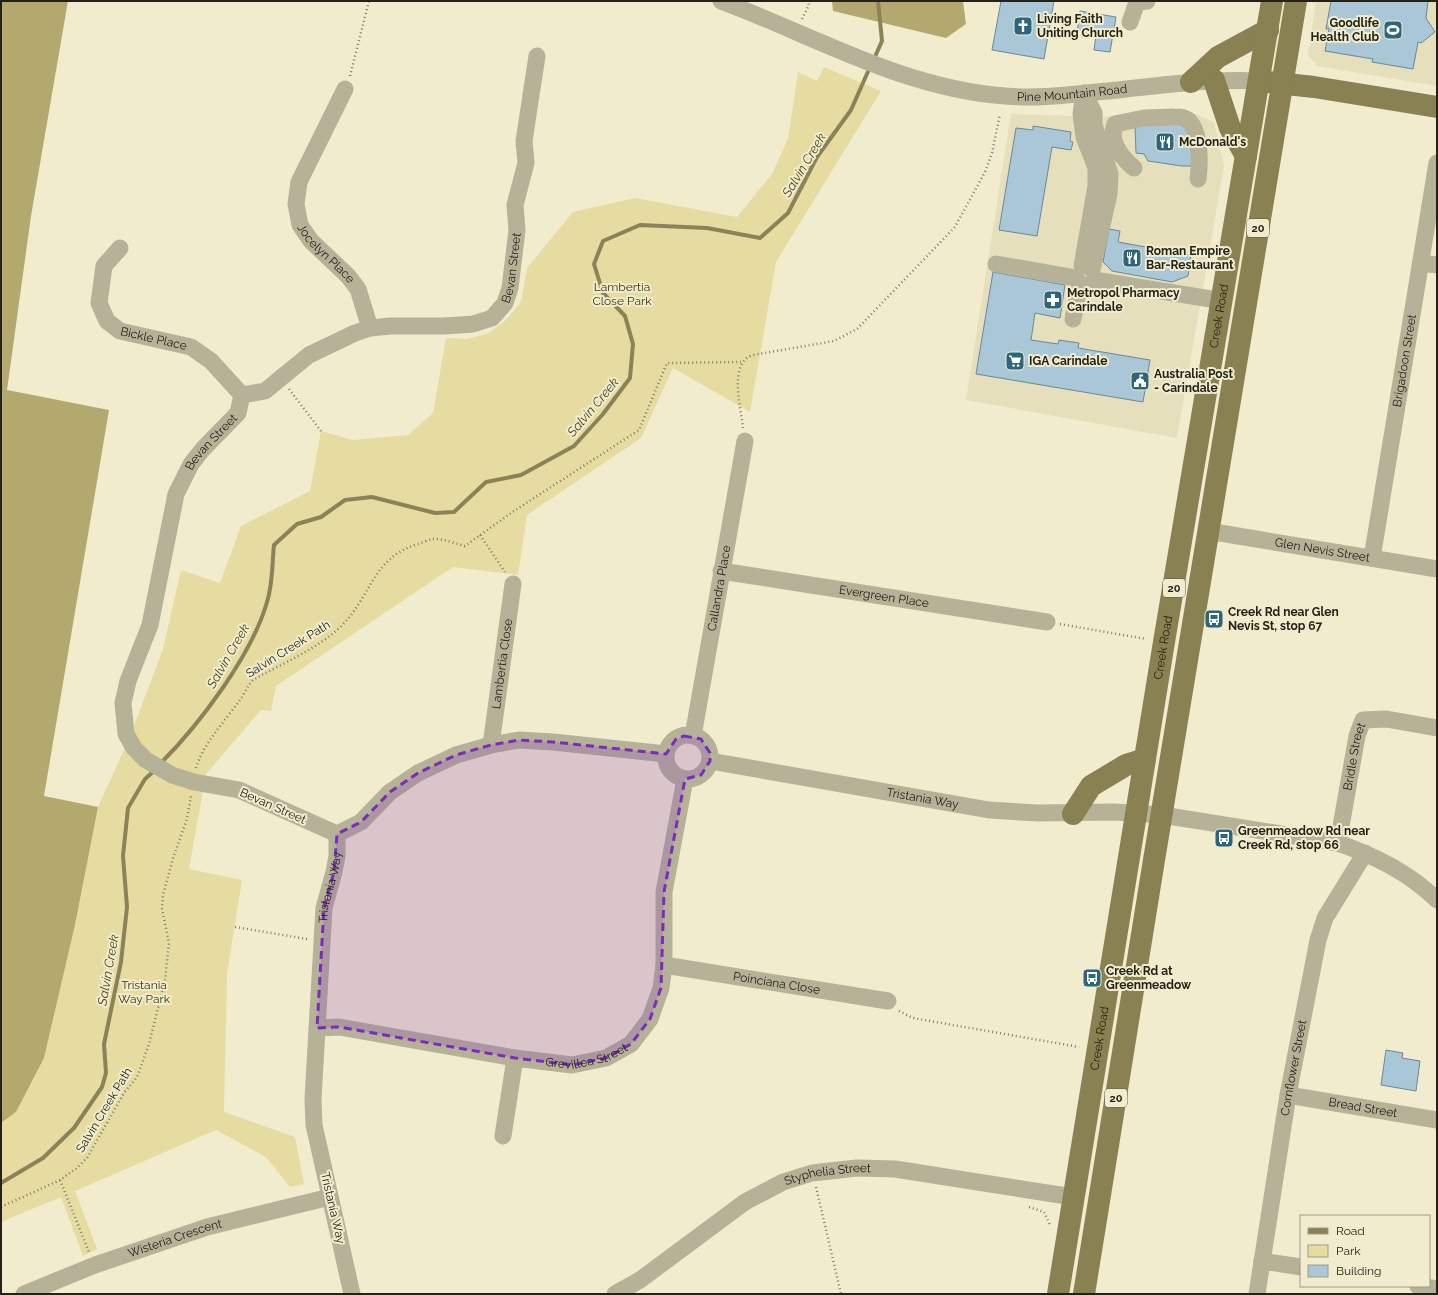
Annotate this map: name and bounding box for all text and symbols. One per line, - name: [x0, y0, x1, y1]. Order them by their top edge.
- place label: Living Faith Uniting Church: [1037, 12, 1123, 40]
- church icon: Living Faith Uniting Church: [1012, 15, 1034, 37]
- place label: Goodlife Health Club: [1311, 16, 1379, 44]
- sports icon: Goodlife Health Club: [1382, 19, 1404, 41]
- street label: Pine Mountain Road: [1017, 82, 1128, 104]
- water label: Salvin Creek: [779, 130, 829, 201]
- restaurant icon: McDonald's: [1154, 131, 1176, 153]
- place label: McDonald's: [1179, 135, 1246, 149]
- road number: 20: [1247, 219, 1269, 237]
- street label: Jocelyn Place: [294, 221, 358, 286]
- street label: Bevan Street: [498, 232, 524, 305]
- place label: Roman Empire Bar-Restaurant: [1146, 244, 1234, 272]
- restaurant icon: Roman Empire Bar-Restaurant: [1121, 247, 1143, 269]
- park label: Lambertia Close Park: [592, 280, 652, 308]
- street label: Creek Road: [1207, 283, 1231, 349]
- place label: Metropol Pharmacy Carindale: [1067, 286, 1180, 314]
- pharmacy icon: Metropol Pharmacy Carindale: [1042, 289, 1064, 311]
- street label: Brigadoon Street: [1390, 313, 1419, 408]
- street label: Bickle Place: [119, 324, 188, 353]
- supermarket icon: IGA Carindale: [1004, 350, 1026, 372]
- place label: IGA Carindale: [1029, 354, 1107, 368]
- place label: Australia Post - Carindale: [1154, 367, 1234, 395]
- public building icon: Australia Post - Carindale: [1129, 370, 1151, 392]
- water label: Salvin Creek: [564, 375, 622, 440]
- street label: Bevan Street: [182, 411, 240, 472]
- street label: Glen Nevis Street: [1274, 535, 1371, 565]
- street label: Callandra Place: [705, 544, 733, 632]
- road number: 20: [1163, 579, 1185, 597]
- street label: Evergreen Place: [838, 583, 930, 610]
- place label: Creek Rd near Glen Nevis St, stop 67: [1228, 605, 1339, 633]
- bus stop icon: Creek Rd near Glen Nevis St, stop 67: [1203, 608, 1225, 630]
- street label: Creek Road: [1151, 614, 1175, 680]
- street label: Salvin Creek Path: [243, 617, 333, 681]
- street label: Lambertia Close: [489, 618, 515, 710]
- water label: Salvin Creek: [203, 621, 252, 692]
- street label: Bridle Street: [1340, 721, 1368, 792]
- street label: Bevan Street: [238, 785, 308, 827]
- street label: Tristania Way: [886, 785, 960, 812]
- place label: Greenmeadow Rd near Creek Rd, stop 66: [1238, 824, 1370, 852]
- bus stop icon: Greenmeadow Rd near Creek Rd, stop 66: [1213, 827, 1235, 849]
- street label: Tristania Way: [316, 851, 344, 923]
- water label: Salvin Creek: [94, 933, 122, 1008]
- place label: Creek Rd at Greenmeadow: [1106, 964, 1192, 992]
- bus stop icon: Creek Rd at Greenmeadow: [1081, 967, 1103, 989]
- street label: Poinciana Close: [732, 969, 821, 997]
- park label: Tristania Way Park: [118, 978, 171, 1006]
- street label: Creek Road: [1087, 1005, 1112, 1071]
- street label: Cornflower Street: [1278, 1019, 1309, 1117]
- street label: Grevillea Street: [545, 1040, 630, 1072]
- street label: Salvin Creek Path: [73, 1065, 135, 1155]
- road number: 20: [1105, 1089, 1127, 1107]
- street label: Bread Street: [1328, 1095, 1398, 1120]
- street label: Styphelia Street: [782, 1161, 871, 1188]
- street label: Tristania Way: [318, 1171, 348, 1246]
- legend: [1300, 1215, 1430, 1287]
- street label: Wisteria Crescent: [126, 1217, 223, 1260]
- text: Road: [1336, 1224, 1365, 1238]
- text: Park: [1336, 1244, 1361, 1258]
- text: Building: [1336, 1264, 1382, 1278]

